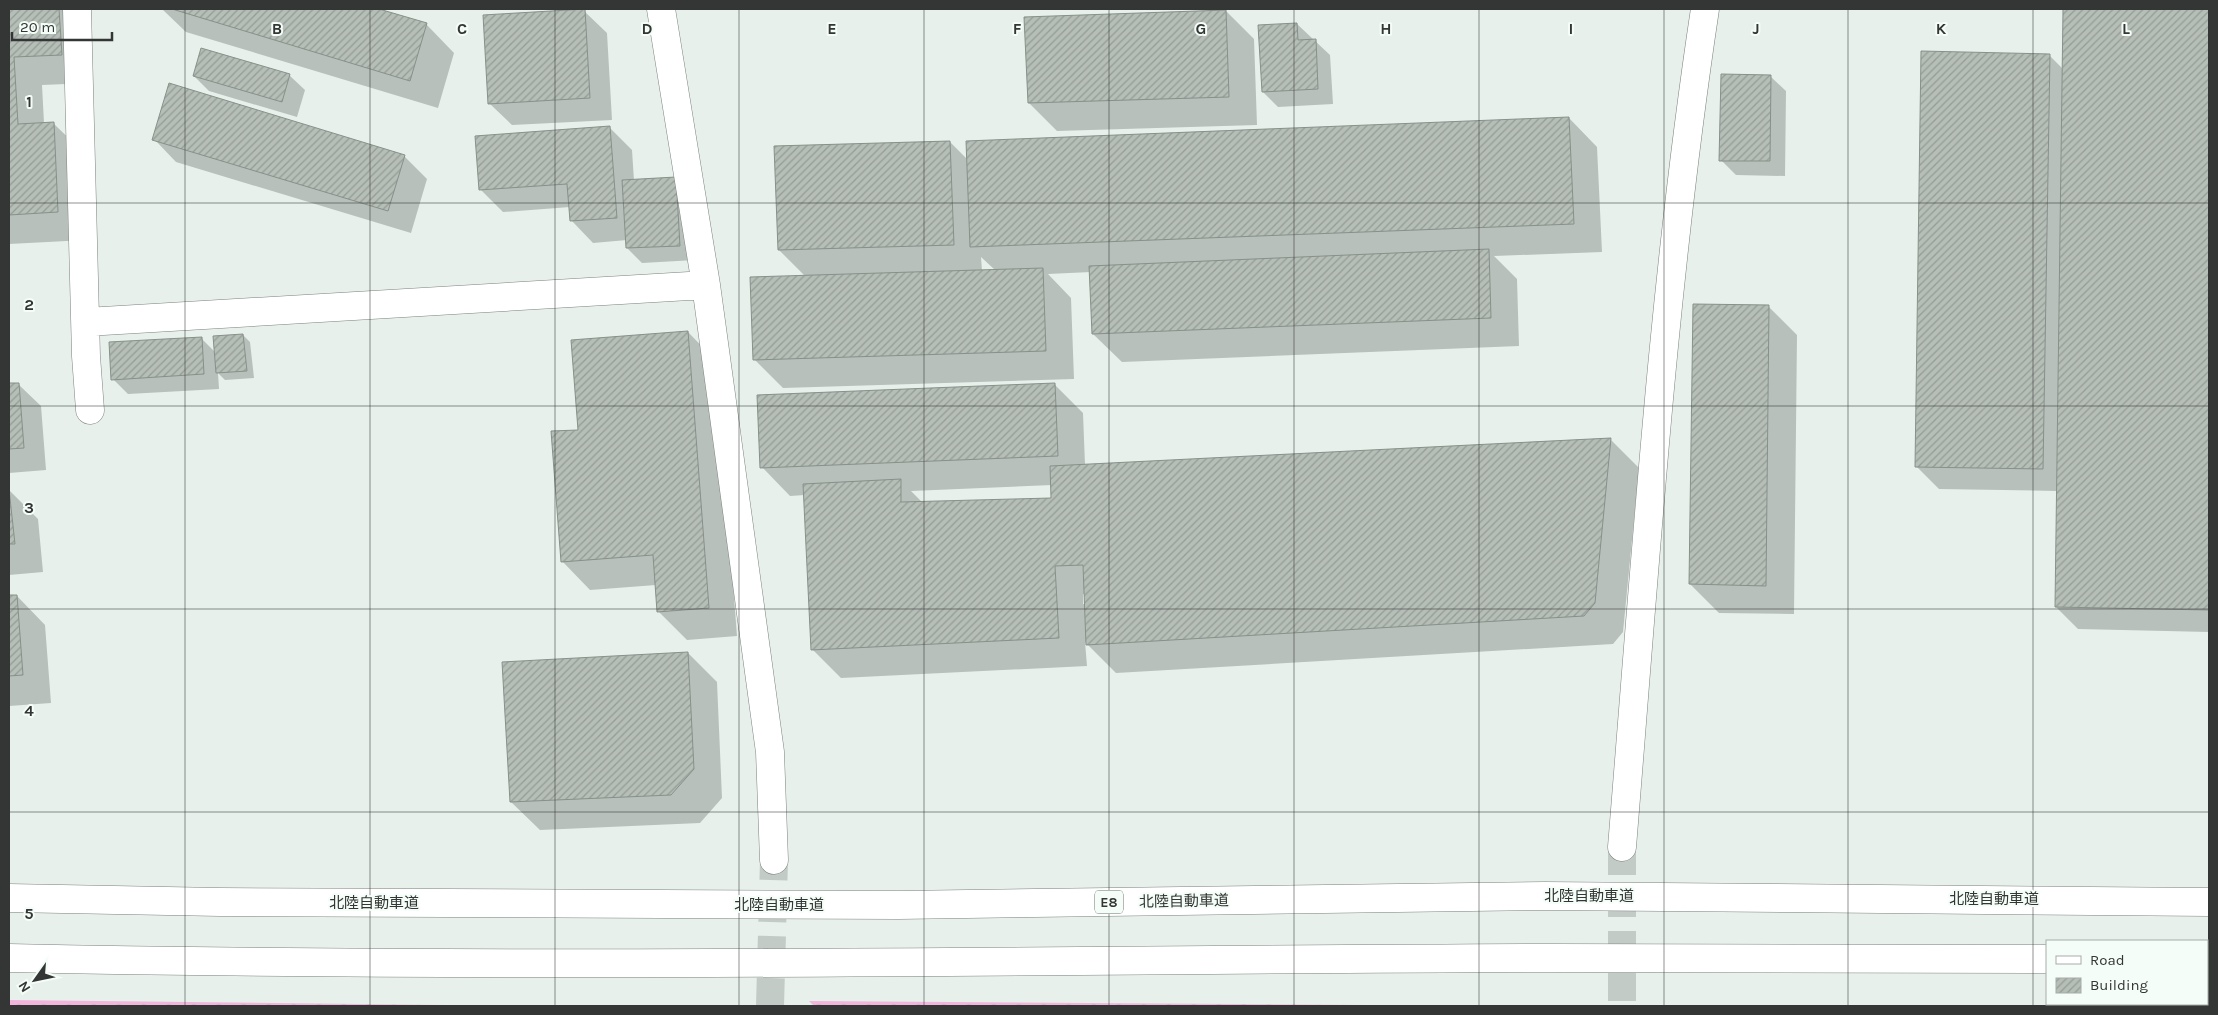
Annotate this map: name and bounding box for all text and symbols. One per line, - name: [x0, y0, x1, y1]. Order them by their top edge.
- scale bar: [12, 10, 112, 42]
- text: 20 m: [20, 18, 55, 36]
- text: B: [272, 19, 282, 38]
- text: C: [457, 19, 467, 38]
- text: D: [642, 19, 653, 38]
- text: E: [827, 19, 837, 38]
- text: F: [1013, 19, 1022, 38]
- text: G: [1196, 19, 1206, 38]
- text: H: [1380, 19, 1392, 38]
- text: I: [1569, 19, 1573, 38]
- text: J: [1752, 19, 1760, 38]
- text: K: [1936, 19, 1947, 38]
- text: L: [2122, 19, 2130, 38]
- text: 1: [26, 92, 32, 111]
- text: 2: [24, 295, 34, 314]
- text: 3: [24, 498, 34, 517]
- text: 4: [24, 701, 34, 720]
- street label: 北陸自動車道: [1544, 887, 1634, 905]
- road number: E8: [1095, 890, 1123, 914]
- street label: 北陸自動車道: [1949, 890, 2039, 908]
- street label: 北陸自動車道: [1139, 891, 1229, 911]
- street label: 北陸自動車道: [329, 894, 419, 912]
- street label: 北陸自動車道: [734, 896, 824, 914]
- text: 5: [24, 904, 34, 923]
- legend: [2046, 940, 2208, 1005]
- text: Road: [2090, 951, 2125, 969]
- north arrow: [10, 955, 60, 1005]
- text: Building: [2090, 976, 2148, 994]
- text: N: [15, 978, 34, 996]

